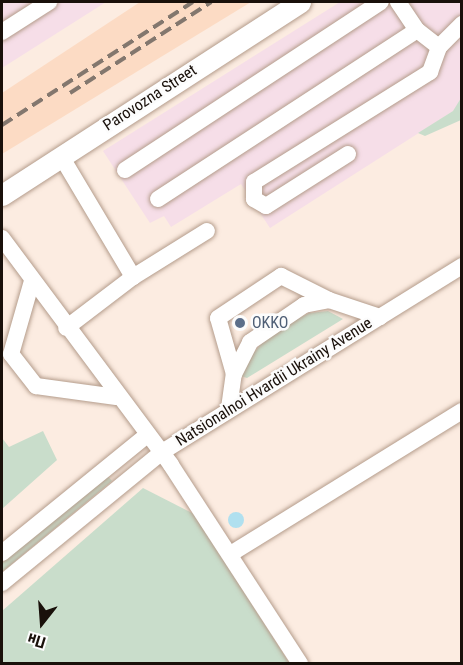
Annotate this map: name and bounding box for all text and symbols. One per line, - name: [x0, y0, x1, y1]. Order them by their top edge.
- street label: Parovozna Street: [100, 61, 200, 135]
- place label: OKKO: [252, 313, 288, 333]
- street label: Natsionalnoi Hvardii Ukrainy Avenue: [172, 314, 376, 450]
- marker: OKKO: [233, 316, 247, 330]
- north arrow: [12, 593, 72, 653]
- text: Пн: [25, 629, 48, 652]

